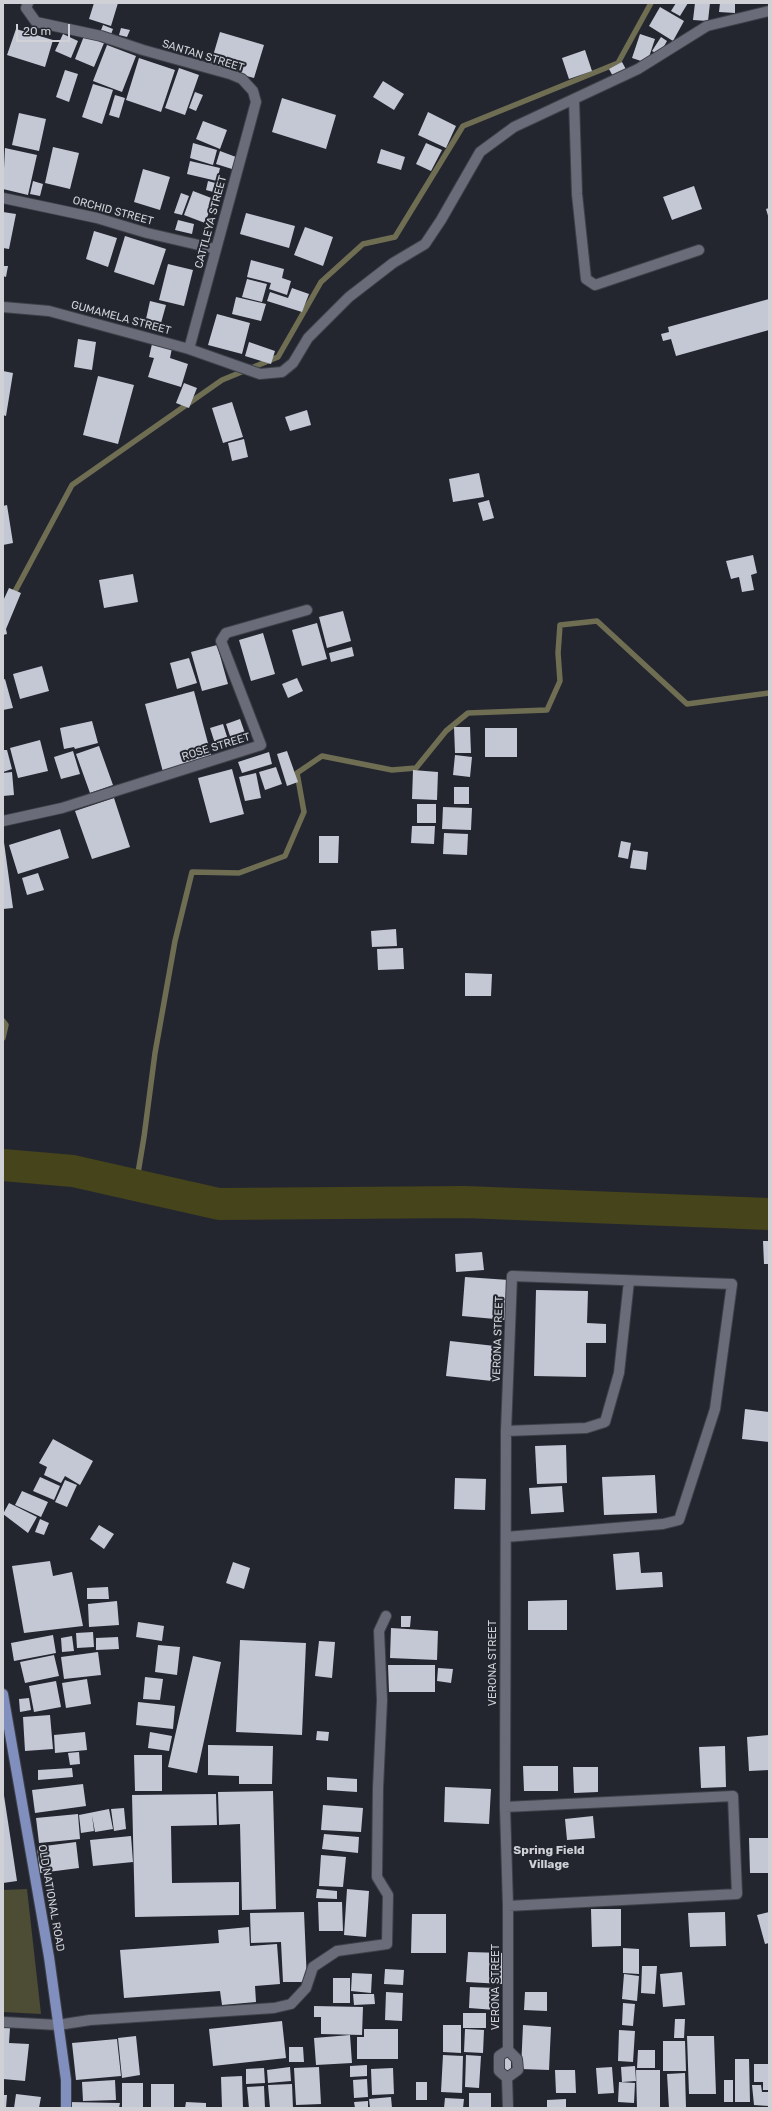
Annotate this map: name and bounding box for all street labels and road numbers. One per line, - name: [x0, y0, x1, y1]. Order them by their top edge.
- street label: SANTAN STREET: [160, 37, 246, 75]
- street label: CATTLEYA STREET: [192, 174, 230, 270]
- street label: ORCHID STREET: [71, 194, 155, 228]
- street label: GUMAMELA STREET: [70, 298, 172, 338]
- street label: ROSE STREET: [180, 730, 252, 764]
- street label: VERONA STREET: [490, 1296, 506, 1382]
- street label: VERONA STREET: [486, 1620, 500, 1706]
- street label: OLD NATIONAL ROAD: [35, 1844, 67, 1952]
- street label: VERONA STREET: [489, 1944, 503, 2030]

